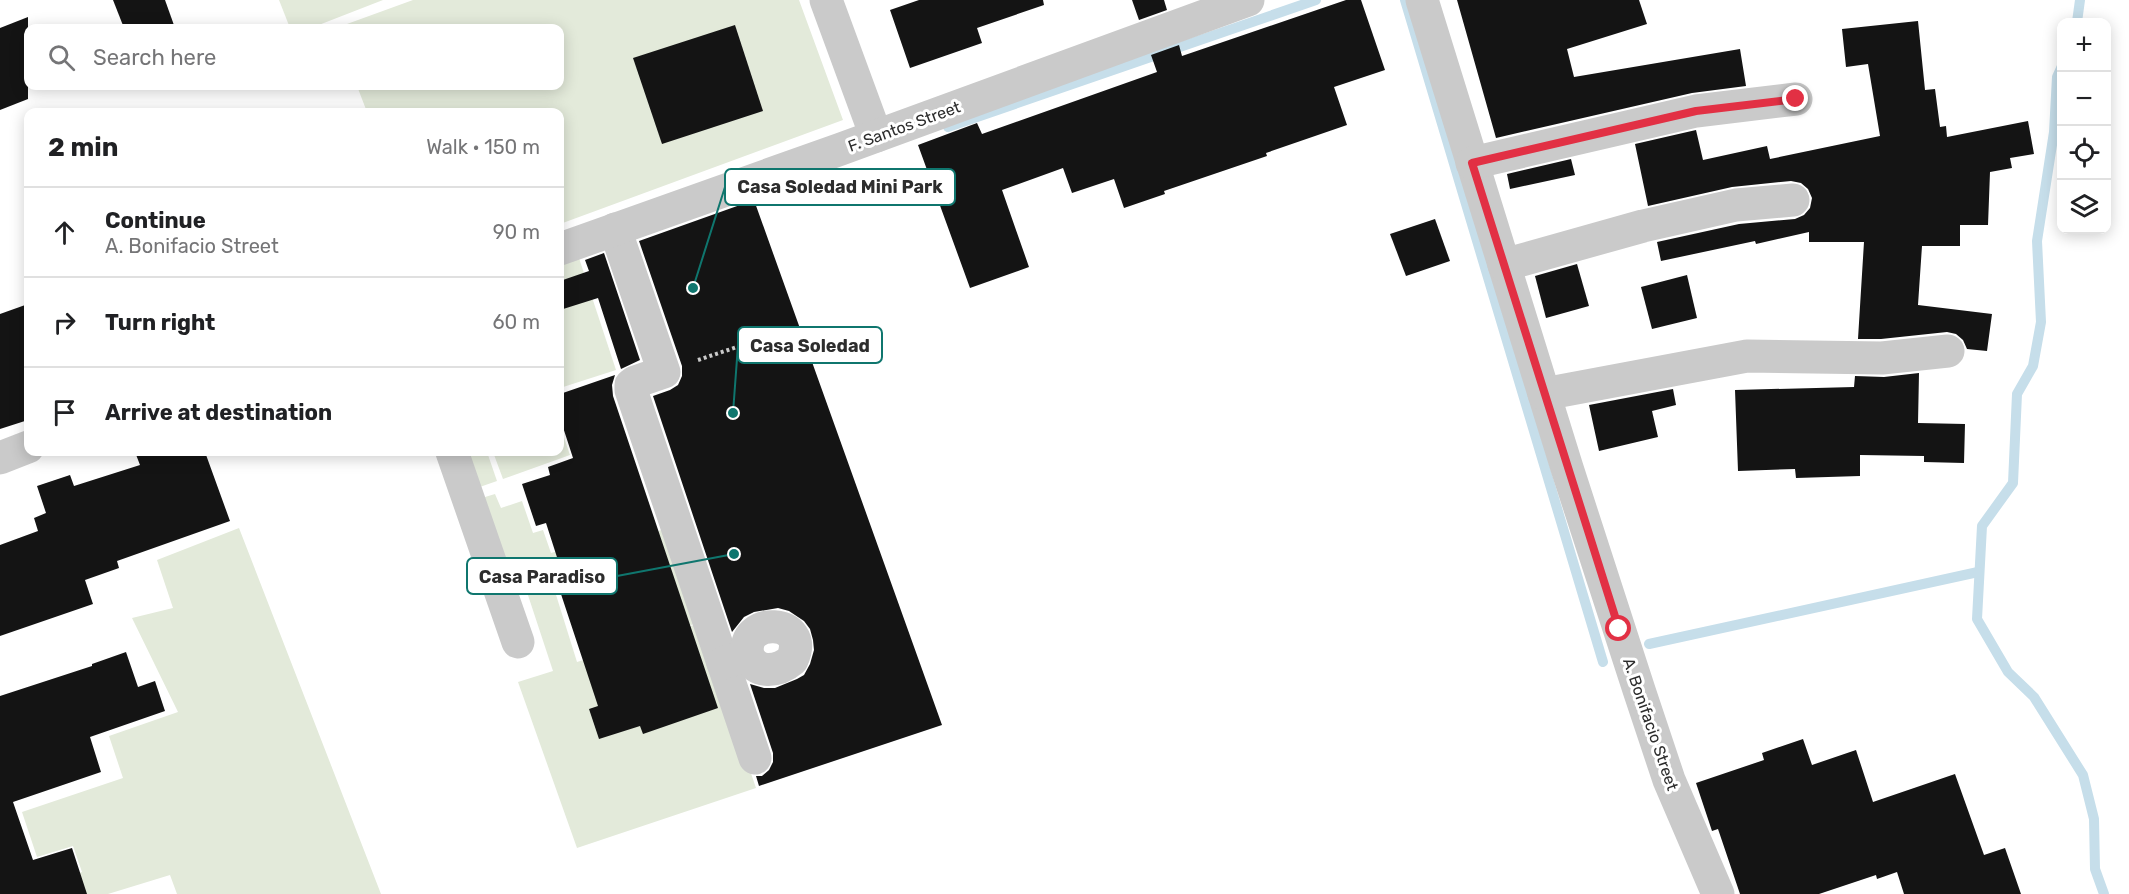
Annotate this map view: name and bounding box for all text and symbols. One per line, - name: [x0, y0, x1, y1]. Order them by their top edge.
- map controls: [2057, 18, 2111, 234]
- button: +: [2057, 18, 2111, 72]
- search box: [24, 24, 564, 90]
- icon: search: [45, 41, 78, 74]
- text: Search here: [93, 44, 216, 71]
- button: −: [2057, 72, 2111, 126]
- route end: [1782, 85, 1808, 111]
- street label: F. Santos Street: [845, 97, 963, 156]
- button: locate: [2057, 126, 2111, 180]
- text: 2 min: [48, 132, 118, 163]
- text: Walk · 150 m: [426, 135, 540, 159]
- callout: Casa Soledad Mini Park: [725, 169, 955, 205]
- text: Casa Soledad Mini Park: [737, 176, 943, 198]
- button: layers: [2057, 180, 2111, 234]
- text: Continue: [105, 207, 206, 234]
- icon: ahead: [48, 216, 81, 249]
- text: 90 m: [493, 220, 540, 244]
- text: A. Bonifacio Street: [105, 234, 279, 258]
- icon: right: [48, 306, 81, 339]
- text: Turn right: [105, 309, 215, 336]
- text: 60 m: [493, 310, 540, 334]
- callout: Casa Soledad: [738, 327, 882, 363]
- text: Casa Soledad: [750, 335, 870, 357]
- icon: arrive: [48, 396, 81, 429]
- text: Arrive at destination: [105, 399, 332, 426]
- callout: Casa Paradiso: [467, 558, 617, 594]
- text: Casa Paradiso: [479, 566, 605, 588]
- route start: [1605, 615, 1631, 641]
- street label: A. Bonifacio Street: [1619, 655, 1682, 793]

